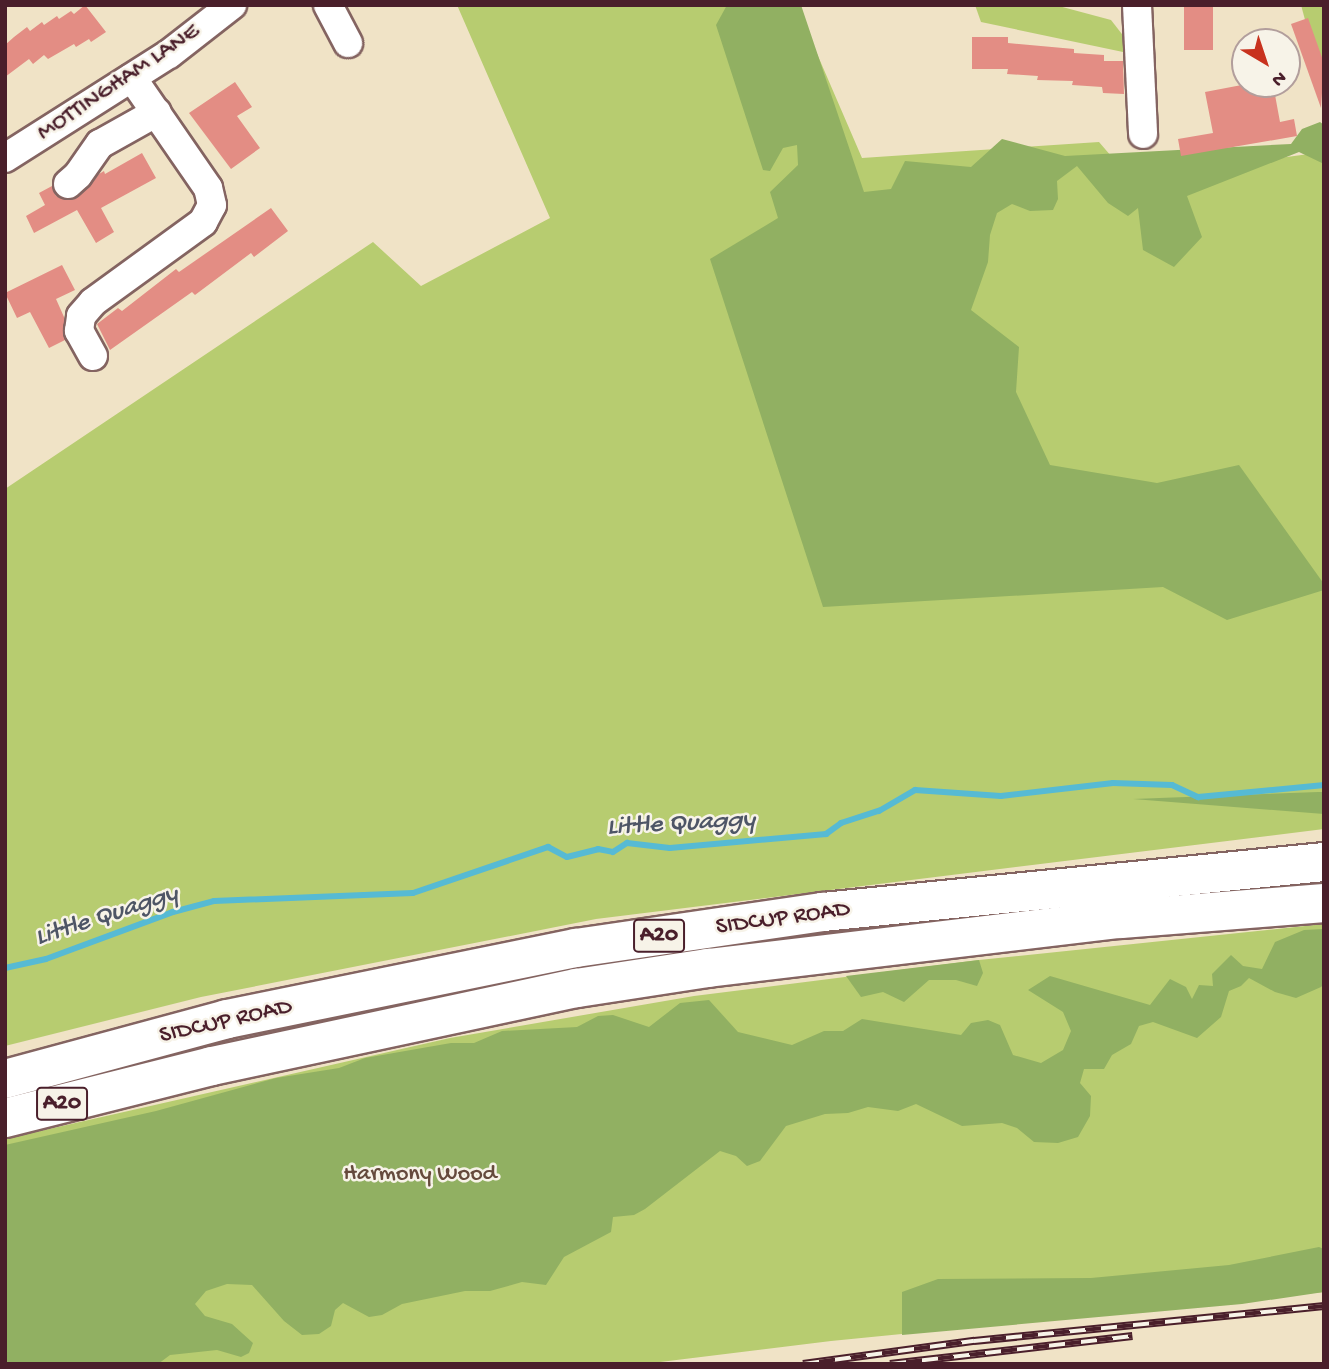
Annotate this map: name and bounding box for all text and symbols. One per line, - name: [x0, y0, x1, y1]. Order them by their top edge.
- street label: MOTTINGHAM LANE: [32, 18, 206, 148]
- north arrow: [1231, 28, 1301, 98]
- text: N: [1266, 65, 1290, 91]
- water label: Little Quaggy: [606, 806, 756, 844]
- water label: Little Quaggy: [32, 879, 182, 955]
- street label: SIDCUP ROAD: [714, 895, 852, 943]
- road number: A20: [633, 917, 685, 956]
- street label: SIDCUP ROAD: [157, 993, 295, 1051]
- road number: A20: [36, 1084, 88, 1124]
- park label: Harmony Wood: [343, 1161, 497, 1189]

